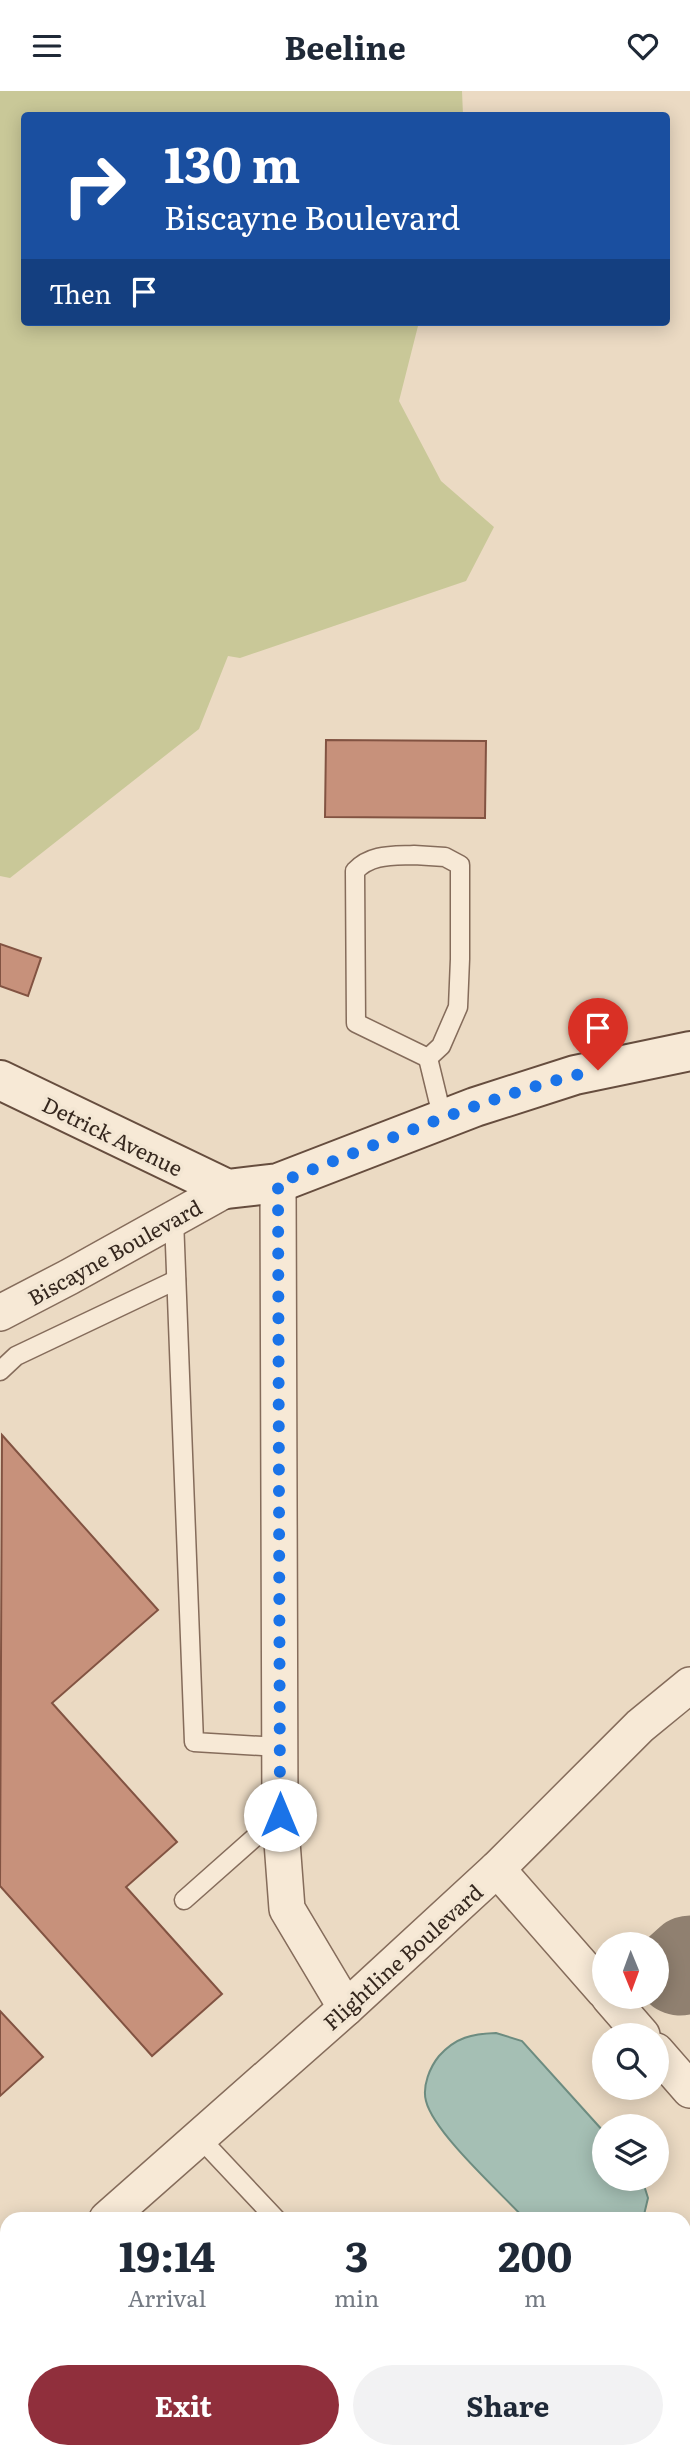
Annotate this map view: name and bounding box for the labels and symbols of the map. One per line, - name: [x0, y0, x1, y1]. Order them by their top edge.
- pin: [568, 998, 628, 1070]
- street label: Detrick Avenue: [38, 1088, 188, 1182]
- street label: Biscayne Boulevard: [21, 1190, 207, 1312]
- position arrow: [243, 1778, 317, 1852]
- street label: Flightline Boulevard: [315, 1876, 489, 2036]
- north arrow: [592, 1932, 668, 2009]

